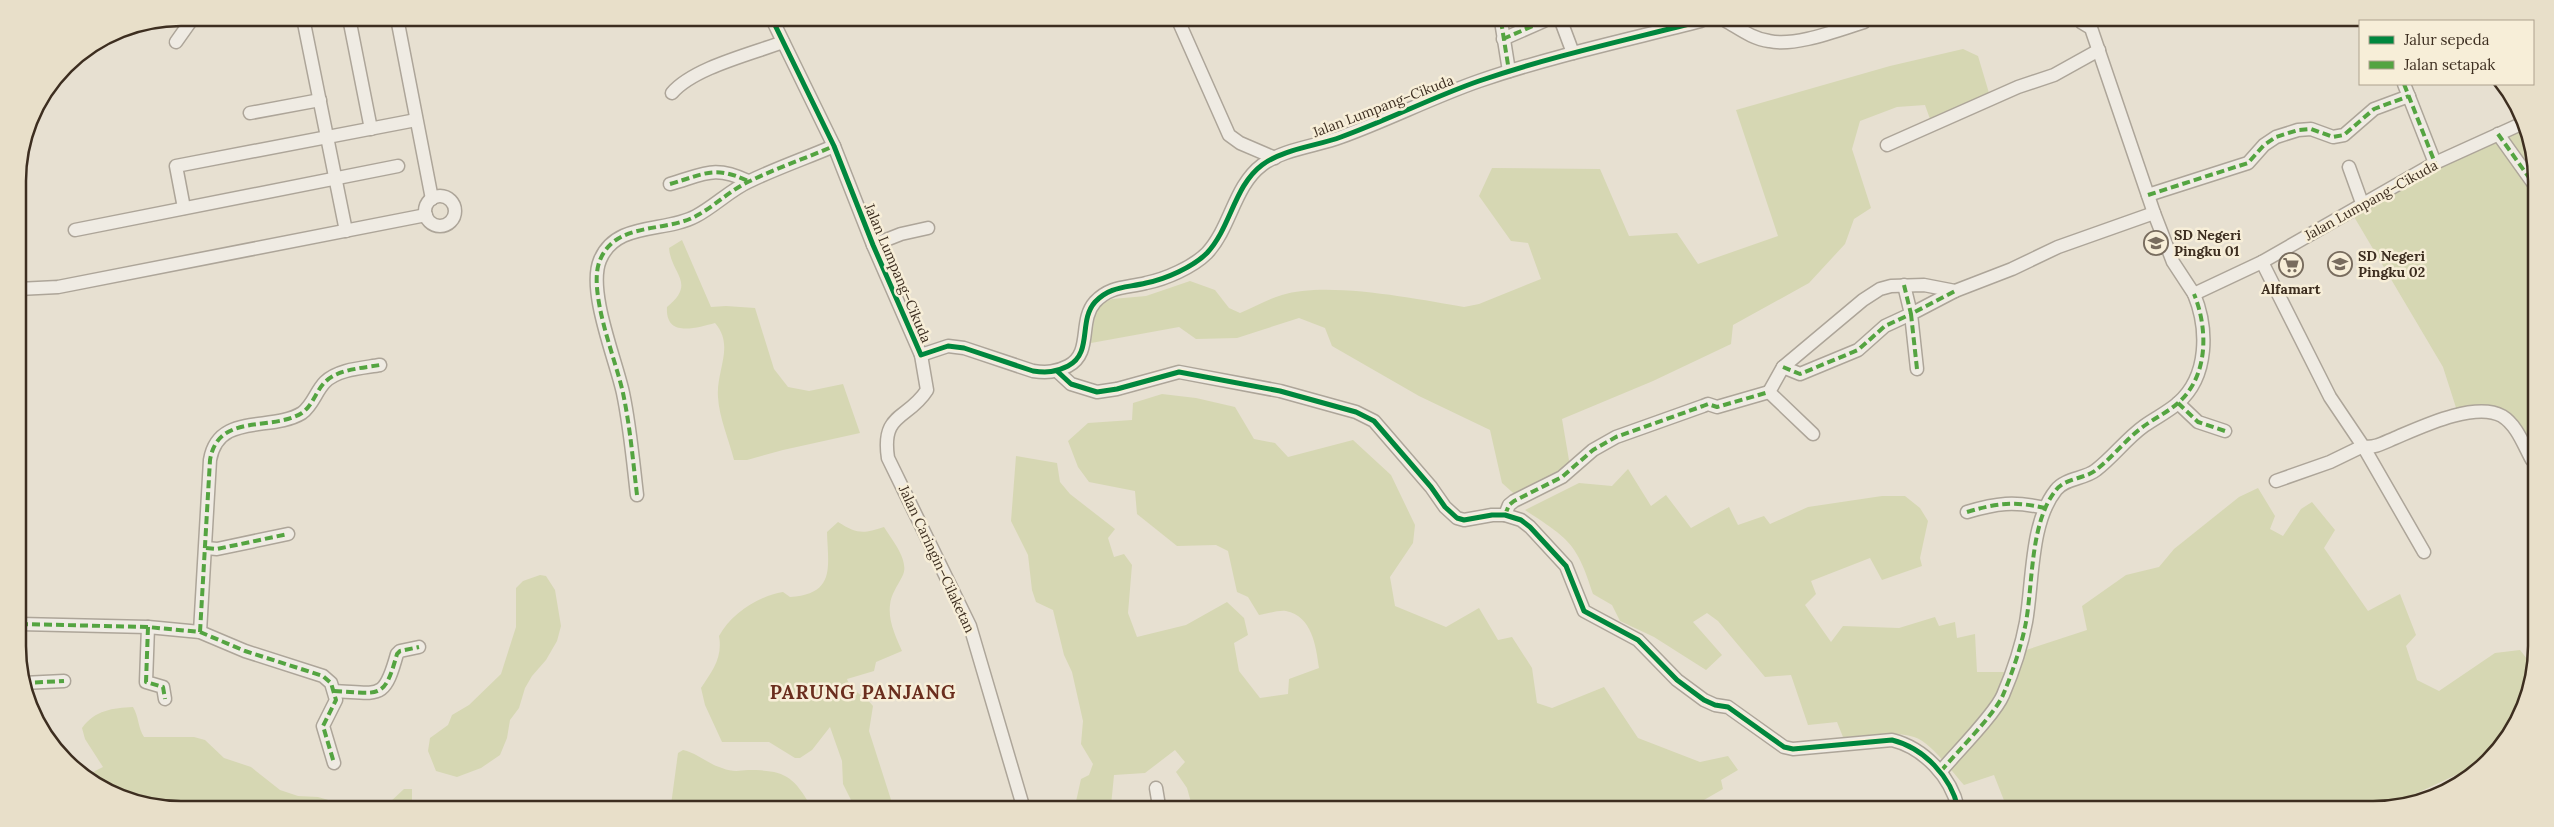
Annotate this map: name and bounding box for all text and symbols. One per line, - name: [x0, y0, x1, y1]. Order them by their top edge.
- legend: [2359, 20, 2534, 85]
- text: Jalur sepeda: [2403, 30, 2490, 49]
- text: Jalan setapak: [2403, 55, 2495, 74]
- street label: Jalan Lumpang–Cikuda: [1309, 71, 1456, 142]
- street label: Jalan Lumpang–Cikuda: [2300, 156, 2441, 245]
- street label: Jalan Lumpang–Cikuda: [860, 200, 936, 345]
- place label: SD Negeri Pingku 01: [2174, 226, 2242, 260]
- school or university icon: SD Negeri Pingku 01: [2143, 230, 2169, 256]
- place label: SD Negeri Pingku 02: [2358, 247, 2426, 281]
- school or university icon: SD Negeri Pingku 02: [2327, 251, 2353, 277]
- supermarket icon: Alfamart: [2278, 252, 2304, 278]
- place label: Alfamart: [2261, 280, 2321, 298]
- street label: Jalan Caringin–Cilaketan: [894, 482, 979, 636]
- district label: PARUNG PANJANG: [770, 680, 956, 704]

